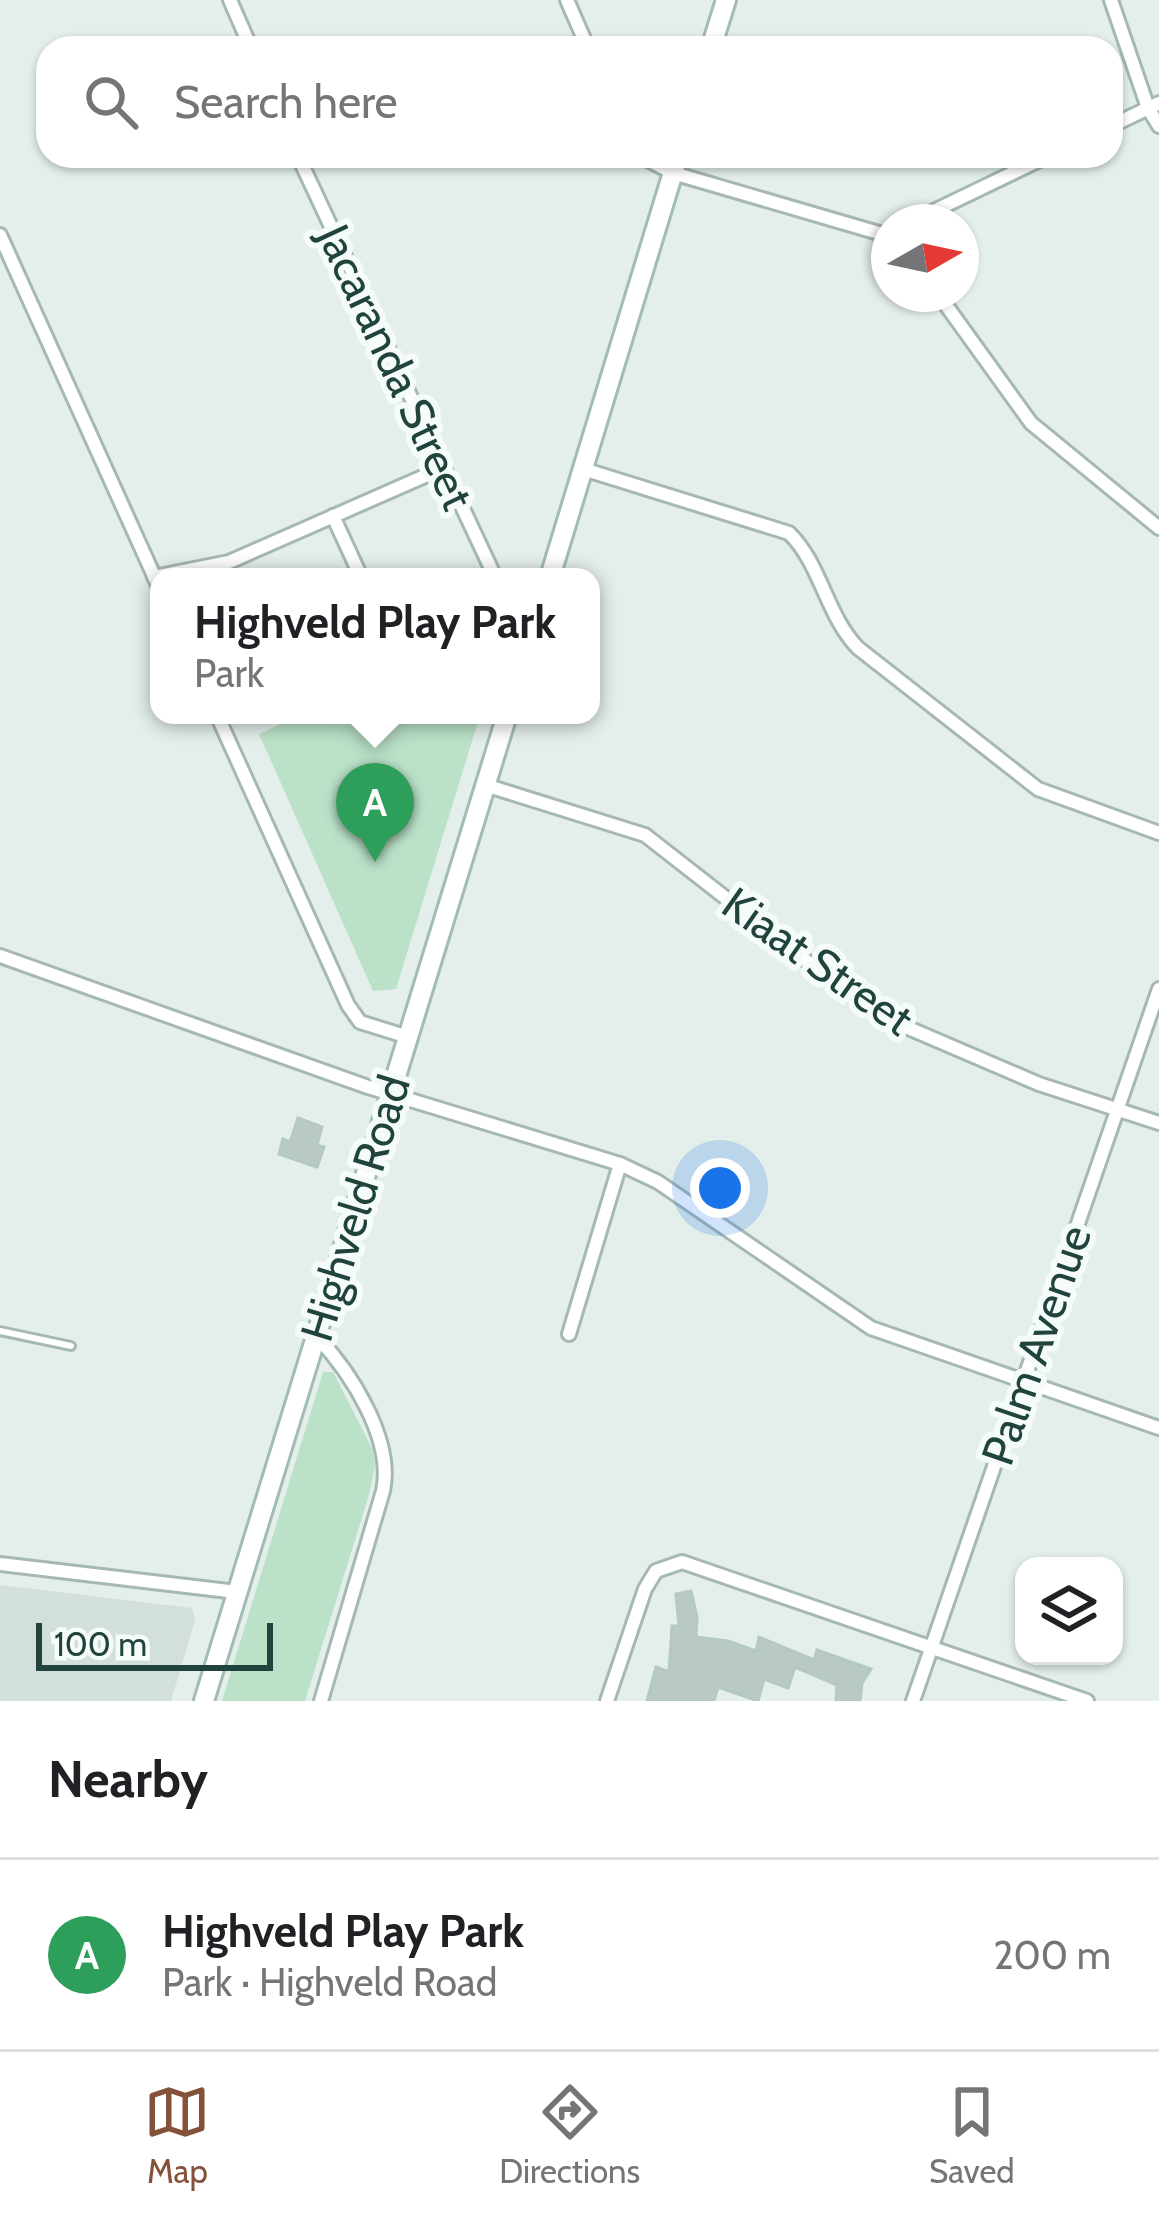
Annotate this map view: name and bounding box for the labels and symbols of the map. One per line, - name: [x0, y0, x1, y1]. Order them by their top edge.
- north arrow: [871, 204, 979, 312]
- street label: Jacaranda Street: [306, 215, 485, 518]
- pin: A: [336, 763, 414, 862]
- street label: Kiaat Street: [712, 876, 924, 1046]
- street label: Highveld Road: [289, 1069, 421, 1347]
- your location: [690, 1158, 750, 1218]
- street label: Palm Avenue: [970, 1218, 1102, 1472]
- scale bar: [36, 1617, 273, 1670]

